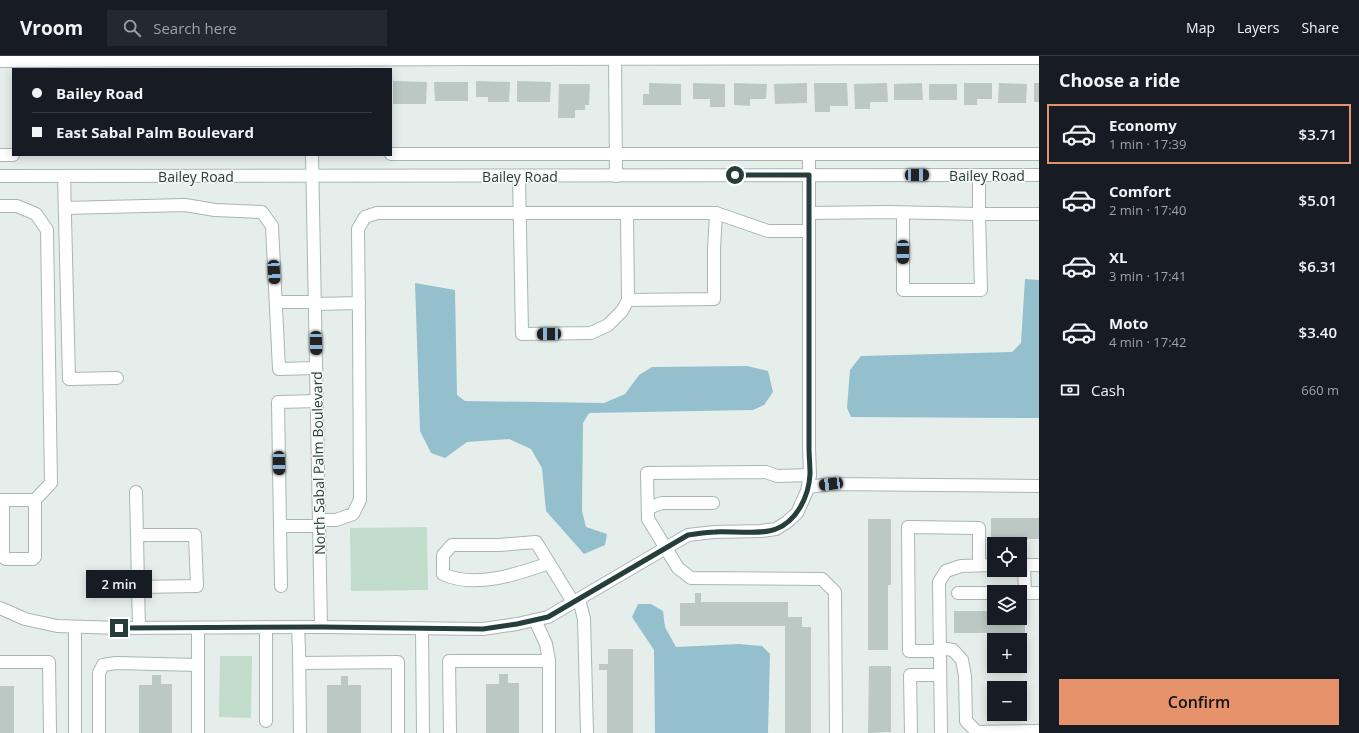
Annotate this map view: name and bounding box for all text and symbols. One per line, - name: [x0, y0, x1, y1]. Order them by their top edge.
- search box: [107, 10, 387, 46]
- text: Vroom: [20, 15, 83, 41]
- icon: search: [121, 17, 143, 39]
- text: Search here: [153, 18, 237, 38]
- text: Map: [1186, 18, 1215, 37]
- text: Layers: [1237, 18, 1279, 37]
- text: Share: [1301, 18, 1339, 37]
- text: Choose a ride: [1059, 68, 1180, 92]
- text: Bailey Road: [56, 83, 143, 103]
- text: Economy: [1109, 115, 1177, 135]
- icon: car: [1061, 116, 1097, 152]
- text: East Sabal Palm Boulevard: [56, 122, 254, 142]
- text: $3.71: [1299, 124, 1337, 144]
- text: 1 min · 17:39: [1109, 135, 1186, 153]
- route start: [726, 166, 744, 184]
- street label: Bailey Road: [949, 166, 1025, 185]
- street label: Bailey Road: [158, 167, 234, 186]
- street label: Bailey Road: [482, 167, 558, 186]
- car: [905, 169, 929, 181]
- text: Comfort: [1109, 181, 1171, 201]
- icon: car: [1061, 182, 1097, 218]
- text: $5.01: [1299, 190, 1337, 210]
- text: 2 min · 17:40: [1109, 201, 1186, 219]
- car: [897, 240, 909, 264]
- text: XL: [1109, 247, 1127, 267]
- icon: car: [1061, 248, 1097, 284]
- text: $6.31: [1299, 256, 1337, 276]
- car: [267, 260, 281, 284]
- text: 3 min · 17:41: [1109, 267, 1186, 285]
- text: Moto: [1109, 313, 1148, 333]
- icon: car: [1061, 314, 1097, 350]
- text: $3.40: [1299, 322, 1337, 342]
- car: [537, 328, 561, 340]
- car: [310, 331, 322, 355]
- text: 4 min · 17:42: [1109, 333, 1186, 351]
- street label: North Sabal Palm Boulevard: [307, 371, 329, 555]
- icon: cash: [1059, 379, 1081, 401]
- text: Cash: [1091, 380, 1125, 400]
- text: 660 m: [1301, 381, 1339, 399]
- car: [273, 451, 285, 475]
- car: [818, 477, 844, 491]
- map controls: [987, 537, 1027, 721]
- button: locate: [987, 537, 1027, 577]
- callout: 2 min: [86, 570, 152, 598]
- text: 2 min: [101, 575, 137, 593]
- button: layers: [987, 585, 1027, 625]
- route end: [110, 619, 128, 637]
- button: +: [987, 633, 1027, 673]
- button: Confirm: [1059, 679, 1339, 725]
- button: −: [987, 681, 1027, 721]

